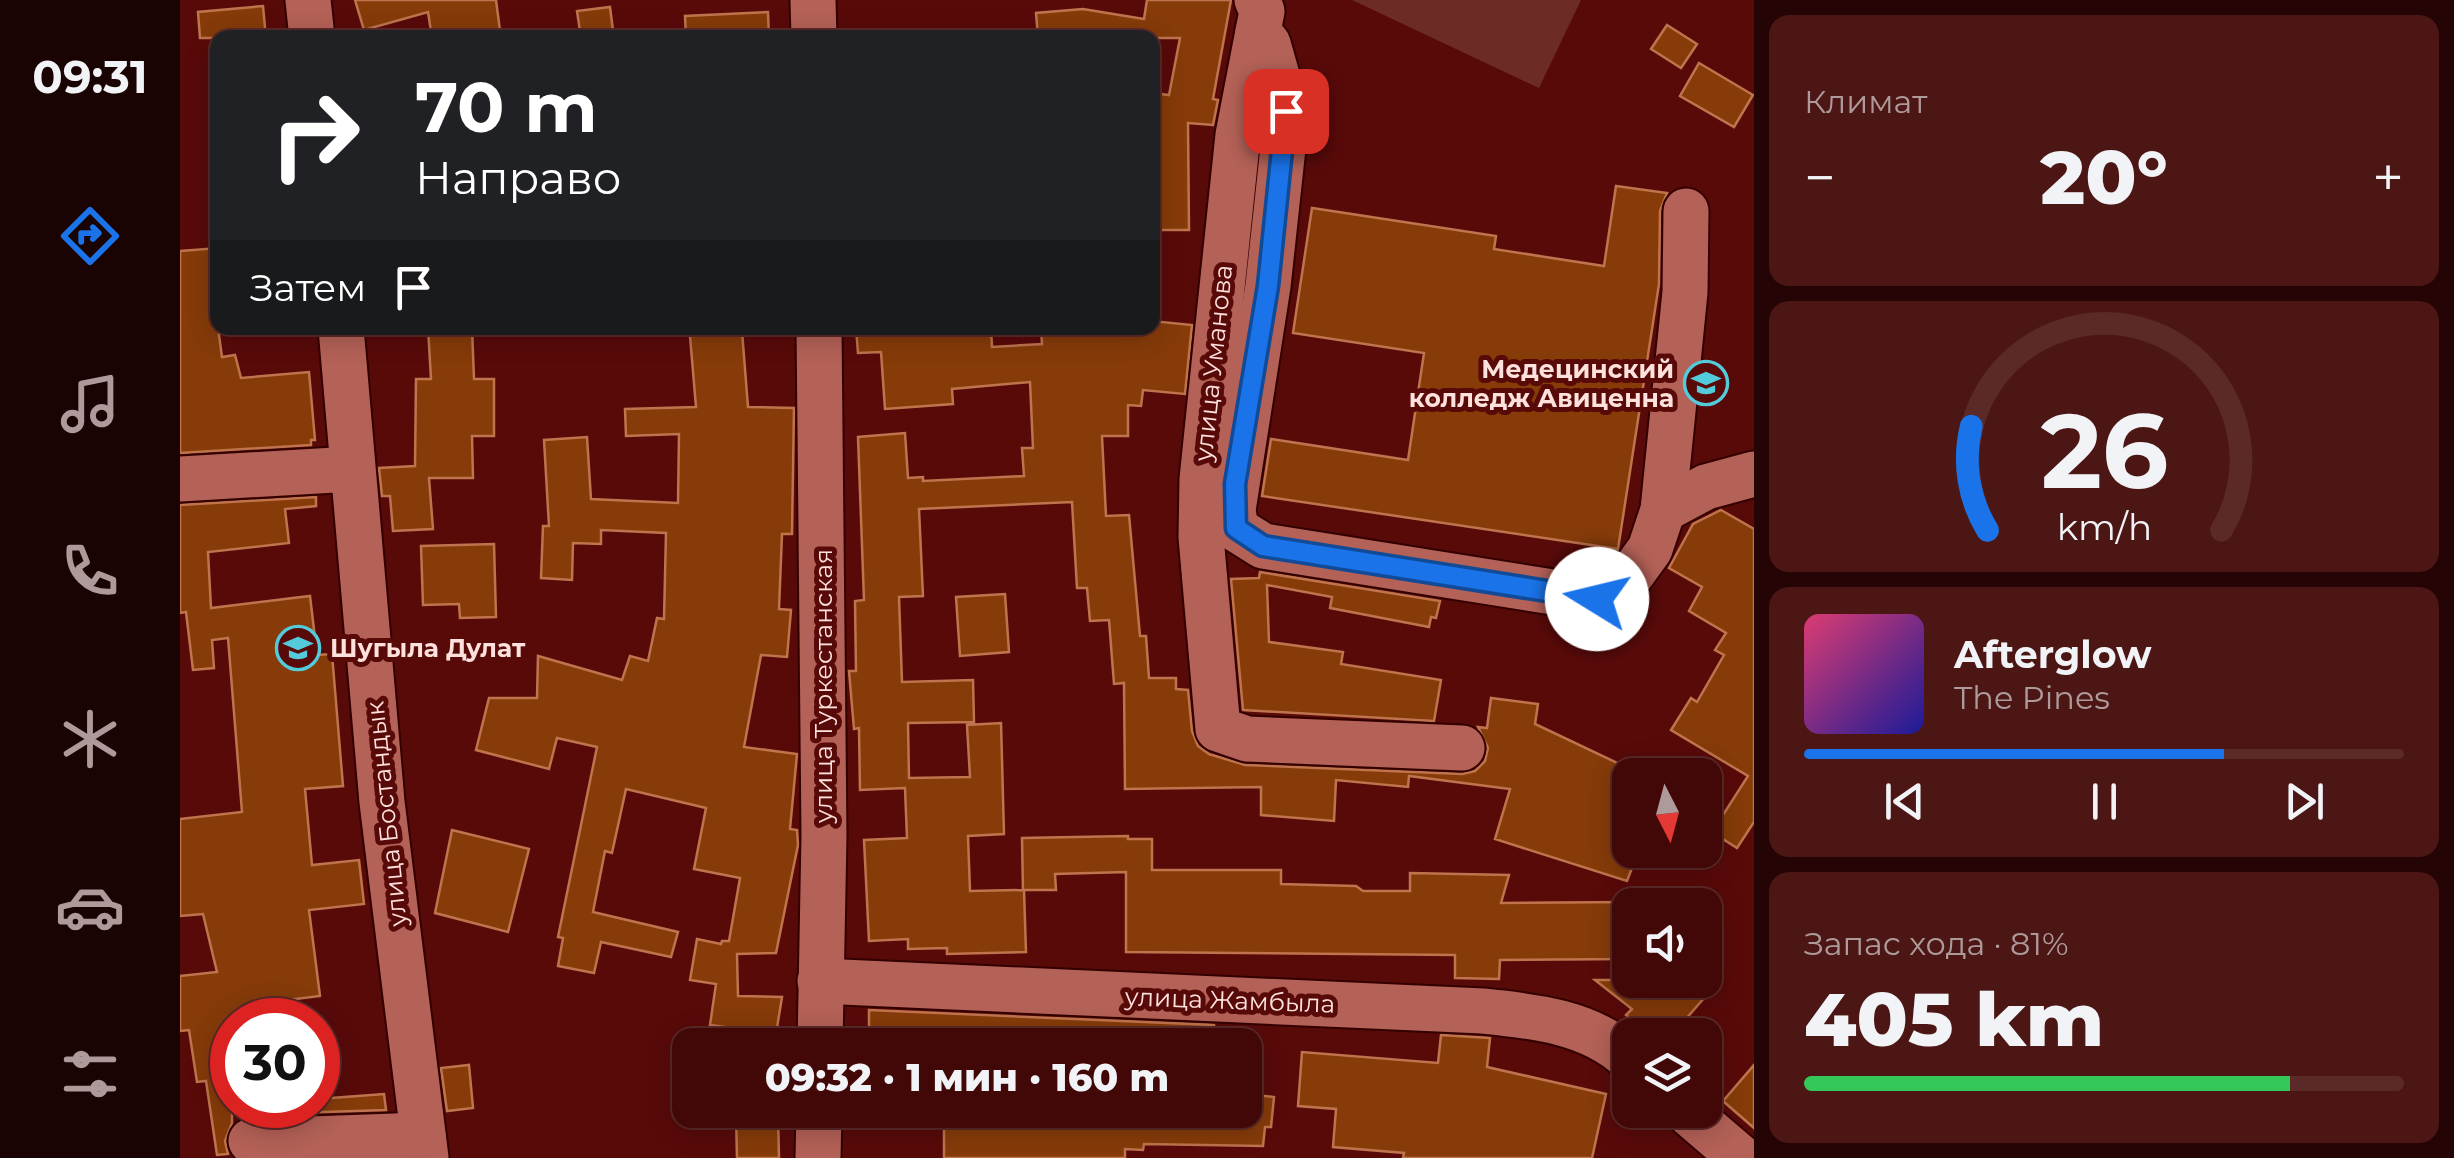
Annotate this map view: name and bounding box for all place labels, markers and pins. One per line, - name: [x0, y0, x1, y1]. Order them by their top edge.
- pin: [1244, 69, 1329, 154]
- place label: Медецинский колледж Авиценна: [1409, 354, 1674, 413]
- school or university icon: Медецинский колледж Авиценна: [1683, 360, 1729, 406]
- school or university icon: Шугыла Дулат: [275, 625, 321, 671]
- place label: Шугыла Дулат: [330, 633, 526, 663]

